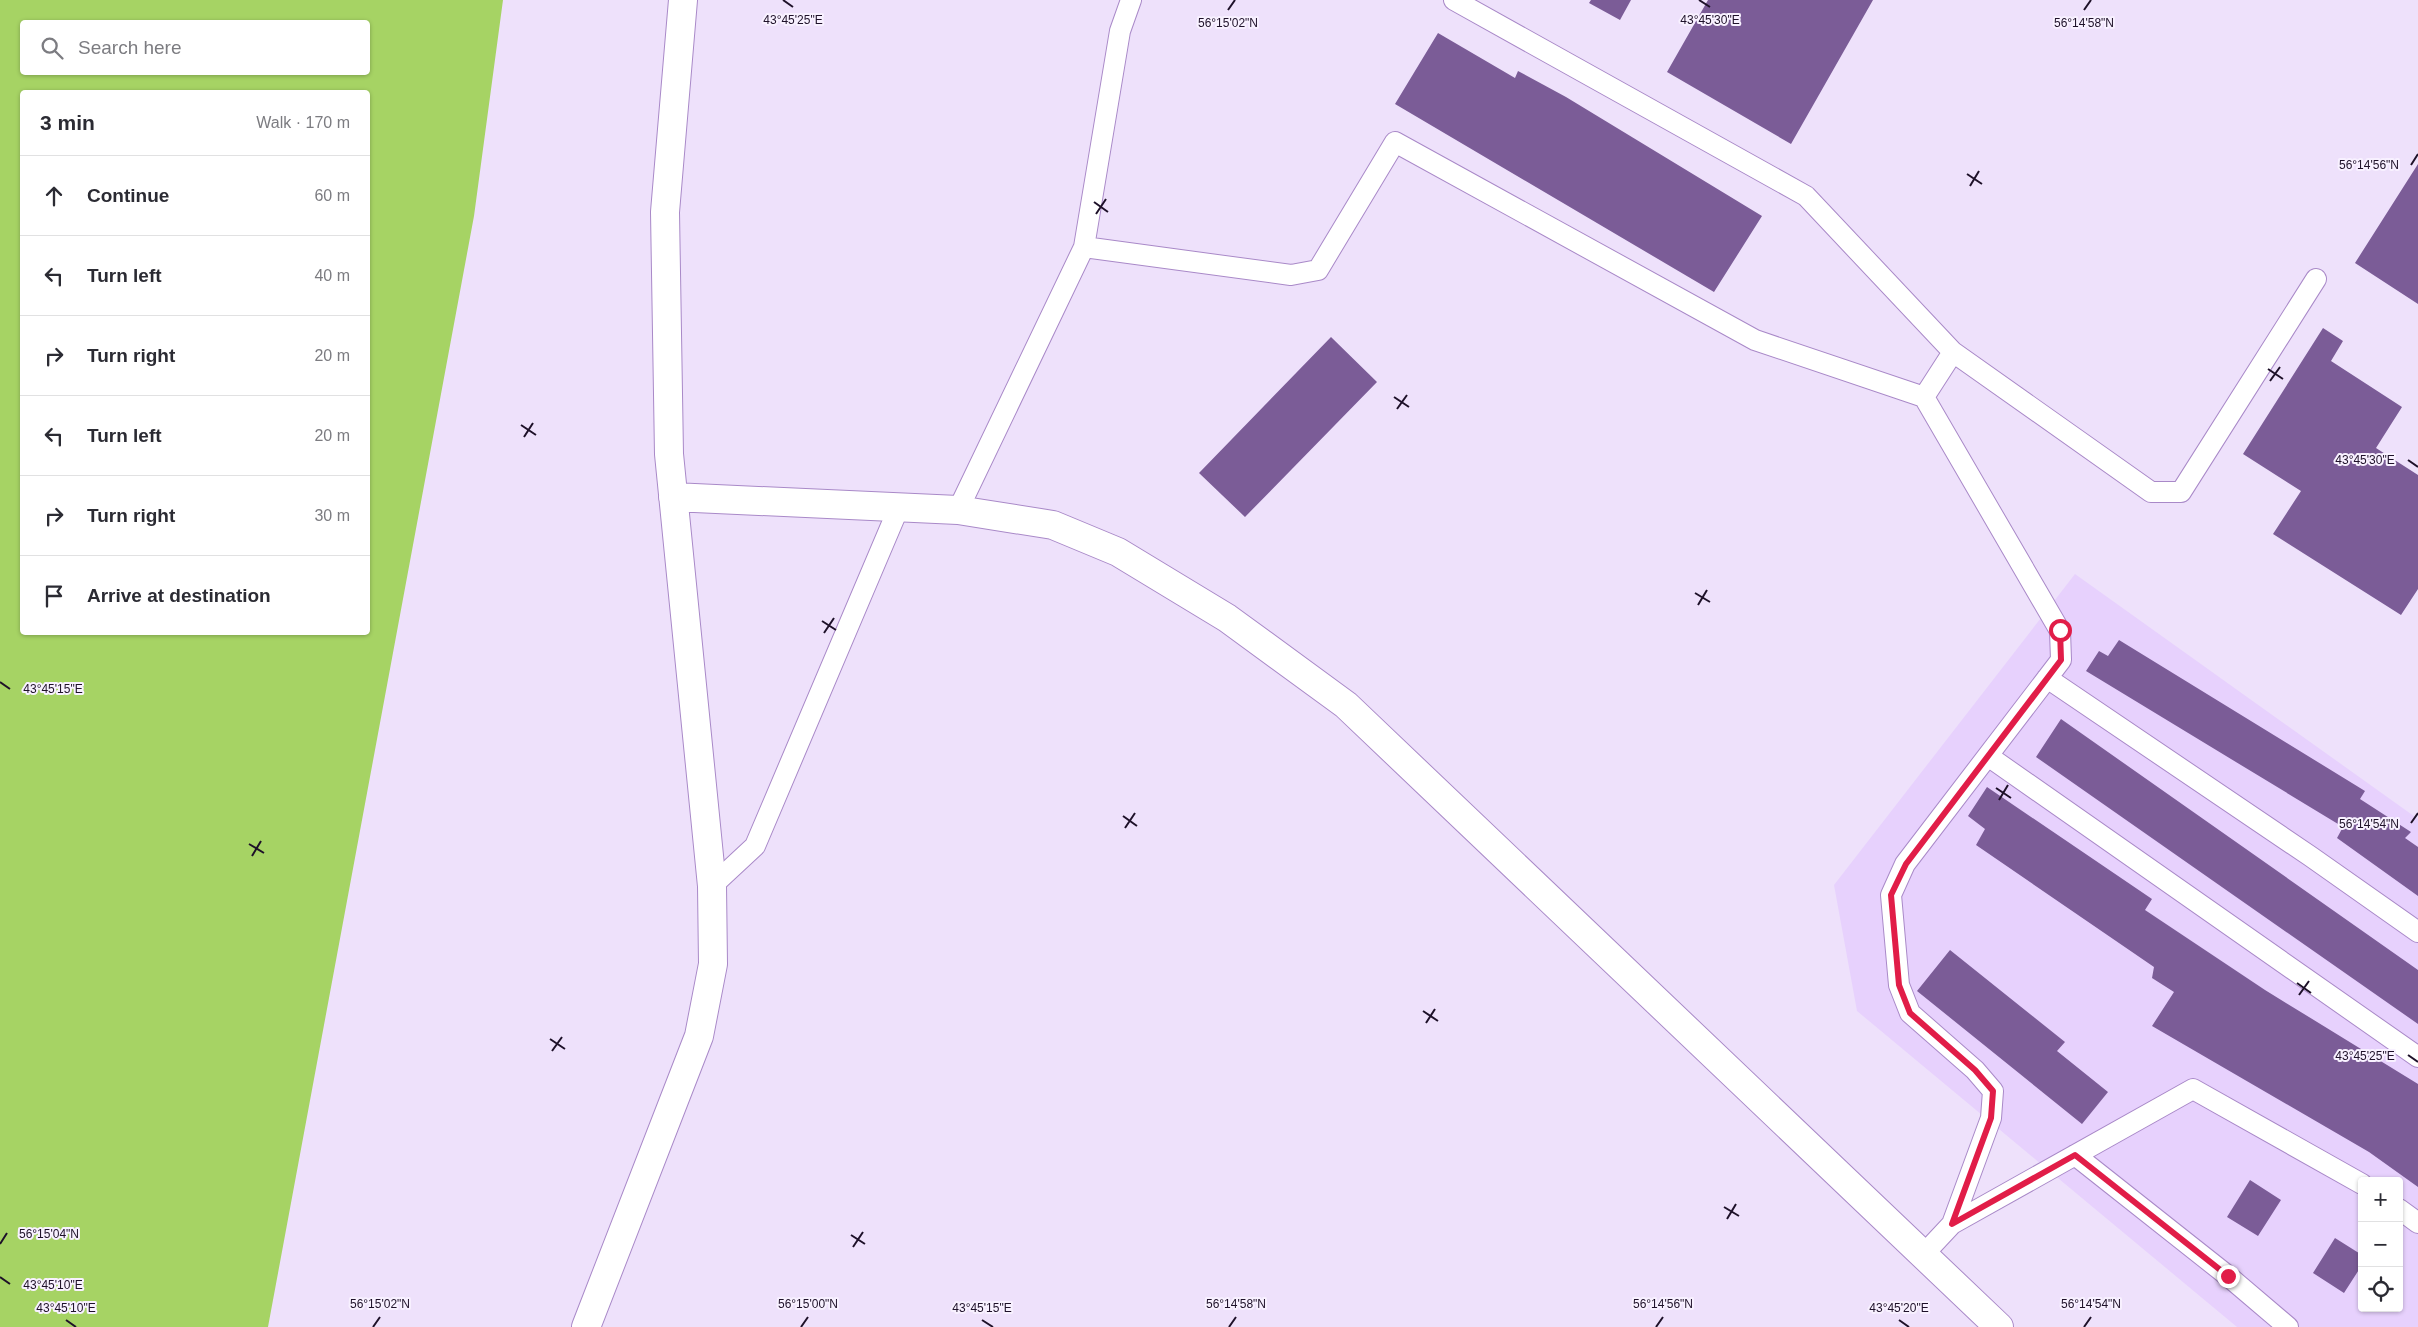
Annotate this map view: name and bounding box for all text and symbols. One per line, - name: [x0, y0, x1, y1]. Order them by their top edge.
- text: 43°45'25"E: [763, 13, 823, 27]
- text: 43°45'30"E: [1680, 13, 1740, 27]
- text: 56°15'02"N: [1198, 16, 1258, 30]
- text: 56°14'58"N: [2054, 16, 2114, 30]
- search box: [20, 20, 370, 75]
- icon: search: [38, 34, 66, 62]
- text: Search here: [78, 37, 182, 58]
- text: 3 min: [40, 111, 95, 134]
- text: Walk · 170 m: [256, 114, 350, 131]
- text: 56°14'56"N: [2339, 158, 2399, 172]
- icon: ahead: [40, 182, 68, 210]
- text: Continue: [87, 185, 169, 206]
- text: 60 m: [314, 187, 350, 204]
- icon: left: [40, 262, 68, 290]
- text: Turn left: [87, 265, 162, 286]
- text: 40 m: [314, 267, 350, 284]
- icon: right: [40, 342, 68, 370]
- text: Turn right: [87, 345, 175, 366]
- text: 20 m: [314, 347, 350, 364]
- icon: left: [40, 422, 68, 450]
- text: Turn left: [87, 425, 162, 446]
- text: 20 m: [314, 427, 350, 444]
- text: 43°45'30"E: [2335, 453, 2395, 467]
- icon: right: [40, 502, 68, 530]
- text: Turn right: [87, 505, 175, 526]
- text: 30 m: [314, 507, 350, 524]
- icon: arrive: [40, 582, 68, 610]
- text: Arrive at destination: [87, 585, 271, 606]
- route start: [2049, 619, 2072, 642]
- text: 43°45'15"E: [23, 682, 83, 696]
- text: 56°14'54"N: [2339, 817, 2399, 831]
- text: 43°45'25"E: [2335, 1049, 2395, 1063]
- map controls: [2358, 1177, 2403, 1312]
- button: +: [2358, 1177, 2403, 1222]
- button: −: [2358, 1222, 2403, 1267]
- text: 56°15'04"N: [19, 1227, 79, 1241]
- route end: [2217, 1265, 2240, 1288]
- button: locate: [2358, 1267, 2403, 1312]
- text: 43°45'10"E: [23, 1278, 83, 1292]
- text: 56°15'02"N: [350, 1297, 410, 1311]
- text: 56°15'00"N: [778, 1297, 838, 1311]
- text: 56°14'58"N: [1206, 1297, 1266, 1311]
- text: 56°14'56"N: [1633, 1297, 1693, 1311]
- text: 56°14'54"N: [2061, 1297, 2121, 1311]
- text: 43°45'10"E: [36, 1301, 96, 1315]
- text: 43°45'15"E: [952, 1301, 1012, 1315]
- text: 43°45'20"E: [1869, 1301, 1929, 1315]

